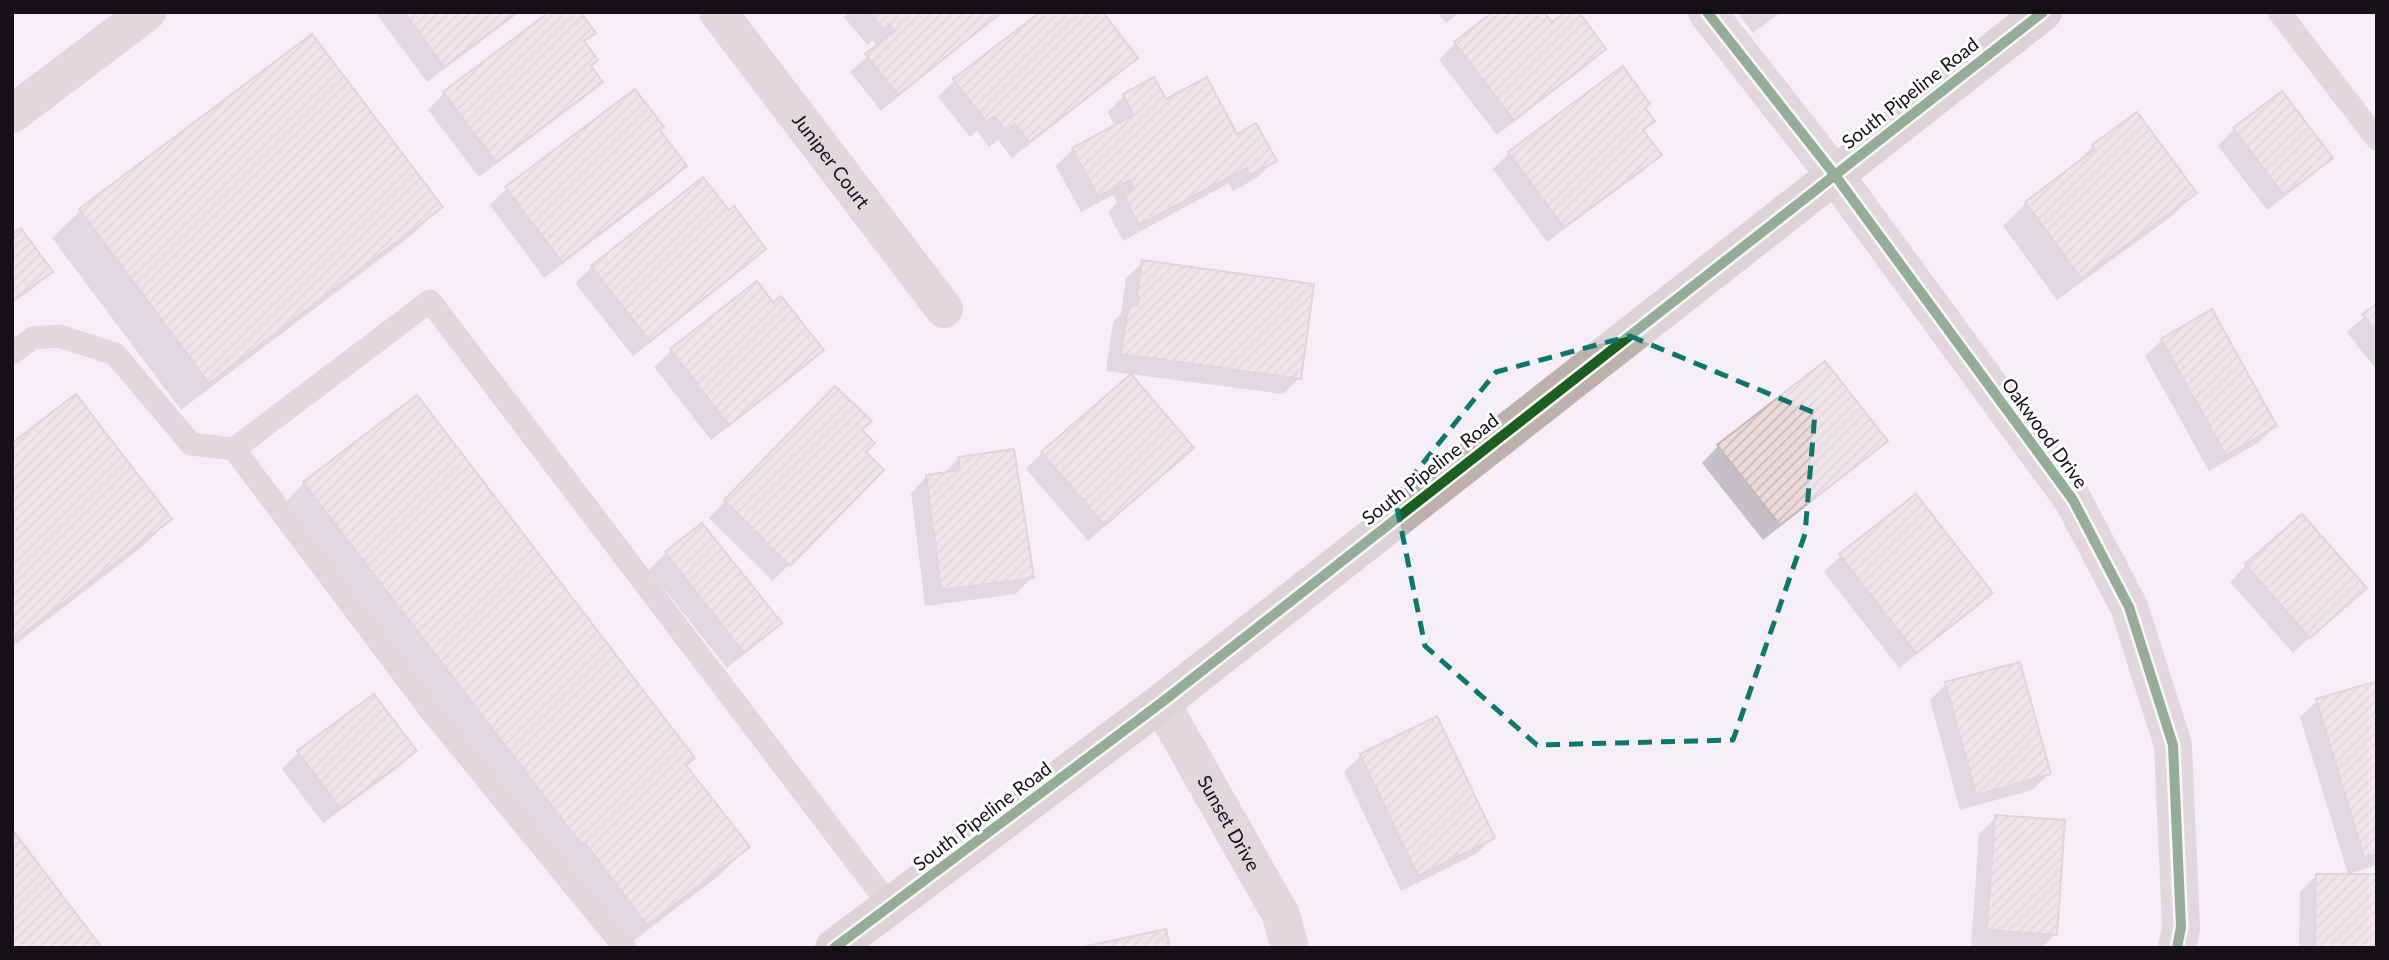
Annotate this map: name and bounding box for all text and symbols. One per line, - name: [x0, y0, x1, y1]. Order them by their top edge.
- street label: South Pipeline Road: [1837, 32, 1983, 153]
- street label: Juniper Court: [788, 108, 875, 213]
- street label: Oakwood Drive: [1998, 373, 2093, 493]
- street label: South Pipeline Road: [1357, 408, 1503, 529]
- street label: South Pipeline Road: [908, 756, 1055, 875]
- street label: Sunset Drive: [1193, 771, 1266, 875]

